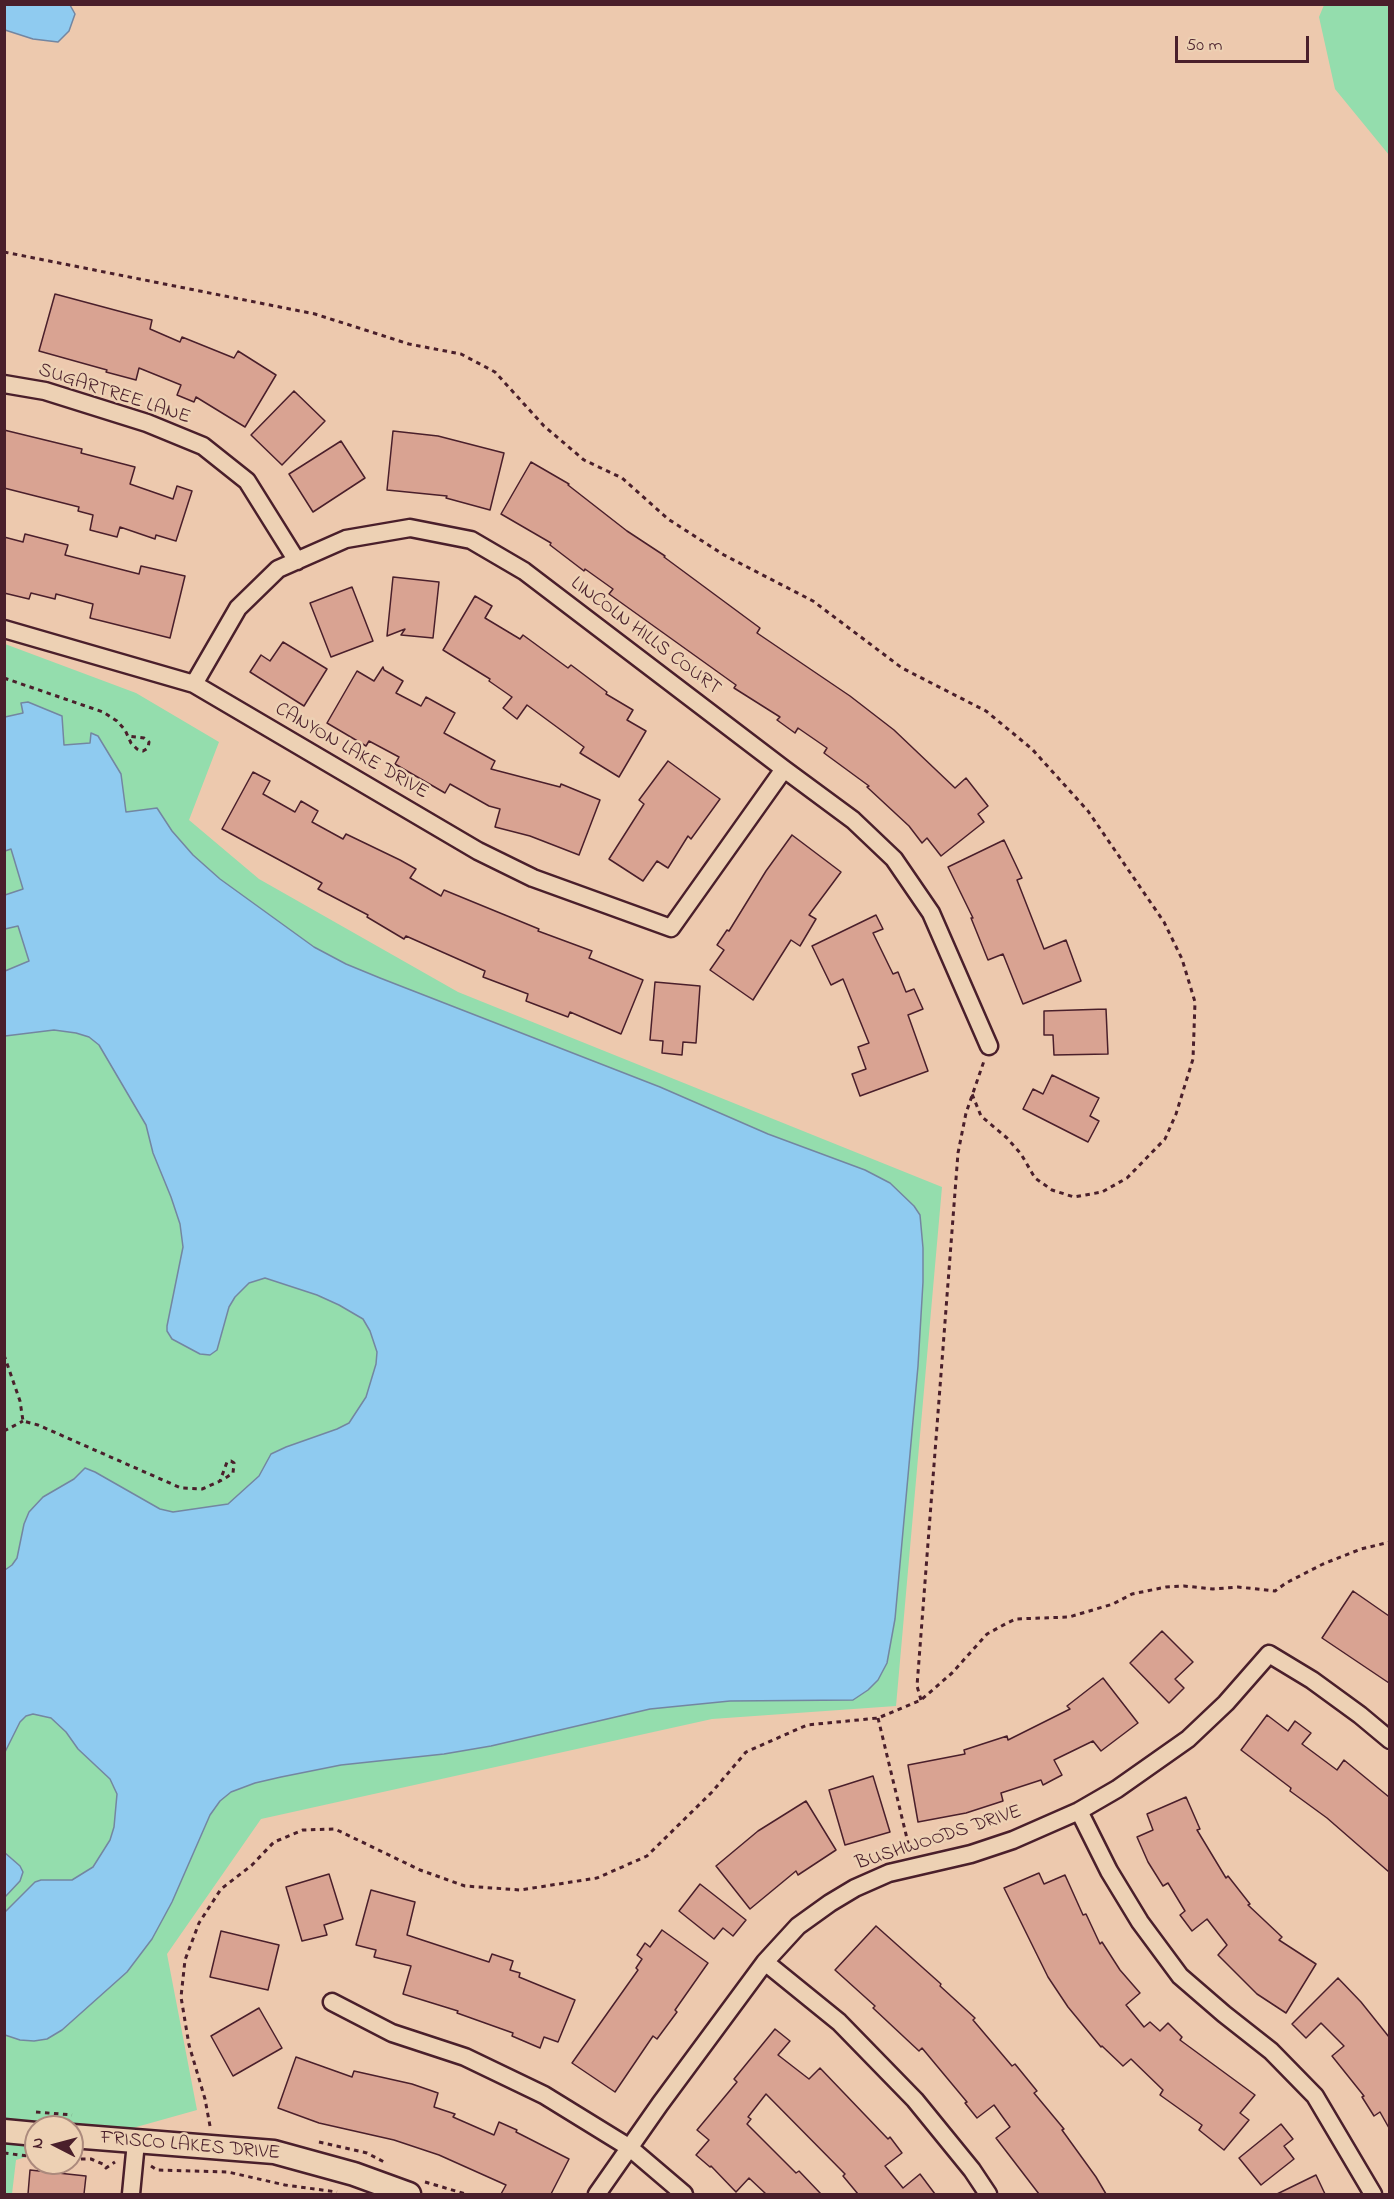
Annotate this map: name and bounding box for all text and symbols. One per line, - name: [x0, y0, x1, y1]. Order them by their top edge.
- scale bar: [1178, 24, 1312, 62]
- text: 50 m: [1186, 33, 1223, 59]
- street label: SUGARTREE LANE: [35, 359, 193, 431]
- street label: LINCOLN HILLS COURT: [565, 572, 725, 702]
- street label: CANYON LAKE DRIVE: [270, 698, 432, 806]
- street label: BUSHWOODS DRIVE: [853, 1801, 1025, 1877]
- north arrow: [24, 2115, 84, 2175]
- street label: FRISCO LAKES DRIVE: [99, 2127, 281, 2167]
- text: N: [26, 2137, 51, 2150]

